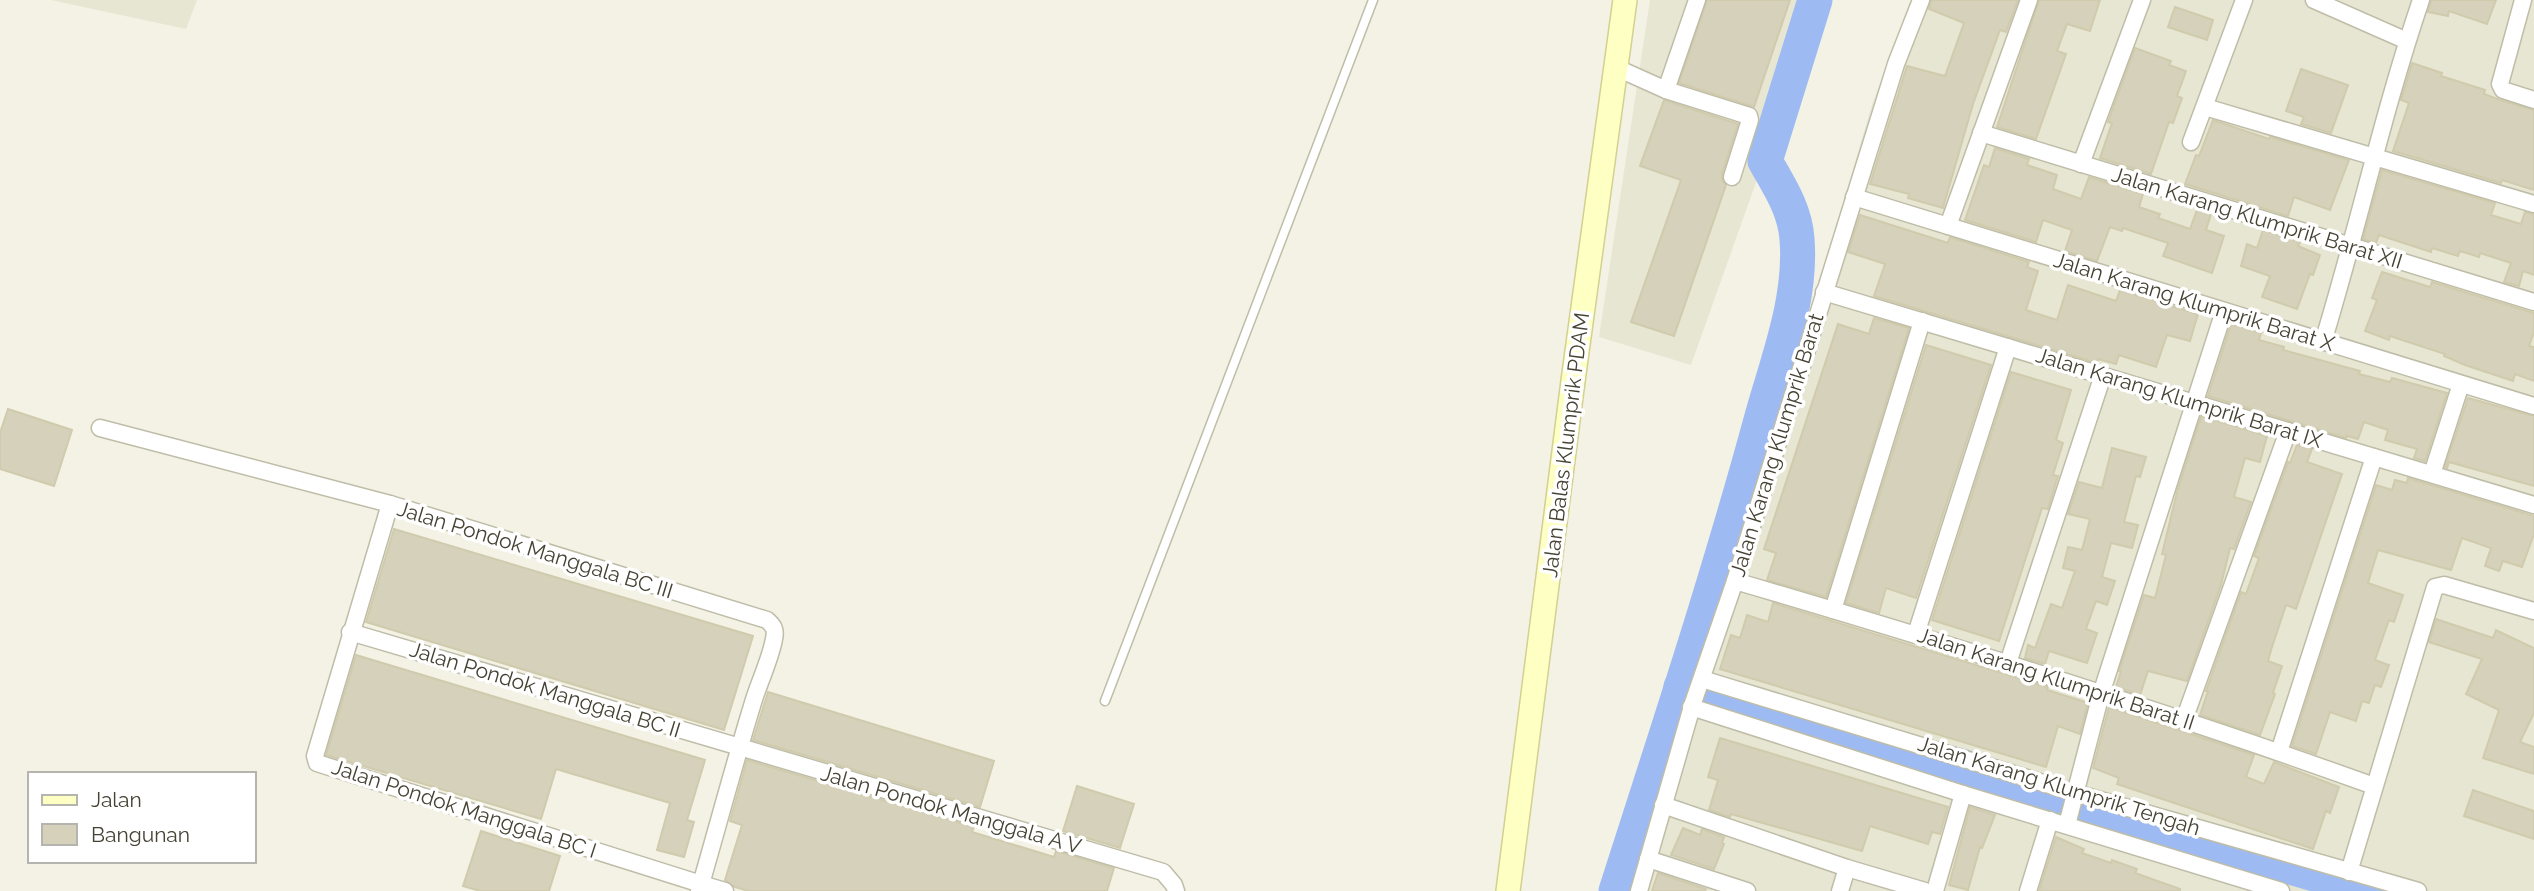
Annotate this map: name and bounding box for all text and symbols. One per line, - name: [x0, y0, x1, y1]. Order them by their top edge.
- street label: Jalan Karang Klumprik Barat XII: [2109, 161, 2406, 274]
- street label: Jalan Karang Klumprik Barat X: [2051, 247, 2338, 356]
- street label: Jalan Karang Klumprik Barat: [1725, 310, 1829, 580]
- street label: Jalan Balas Klumprik PDAM: [1537, 311, 1594, 579]
- street label: Jalan Karang Klumprik Barat IX: [2033, 342, 2326, 453]
- street label: Jalan Pondok Manggala BC III: [394, 496, 676, 603]
- street label: Jalan Karang Klumprik Barat II: [1915, 622, 2198, 735]
- street label: Jalan Pondok Manggala BC II: [407, 636, 684, 743]
- street label: Jalan Karang Klumprik Tengah: [1915, 731, 2203, 840]
- street label: Jalan Pondok Manggala BC I: [329, 754, 600, 863]
- street label: Jalan Pondok Manggala A V: [818, 760, 1084, 859]
- legend: [28, 772, 256, 863]
- text: Jalan: [91, 787, 142, 812]
- text: Bangunan: [91, 822, 190, 847]

